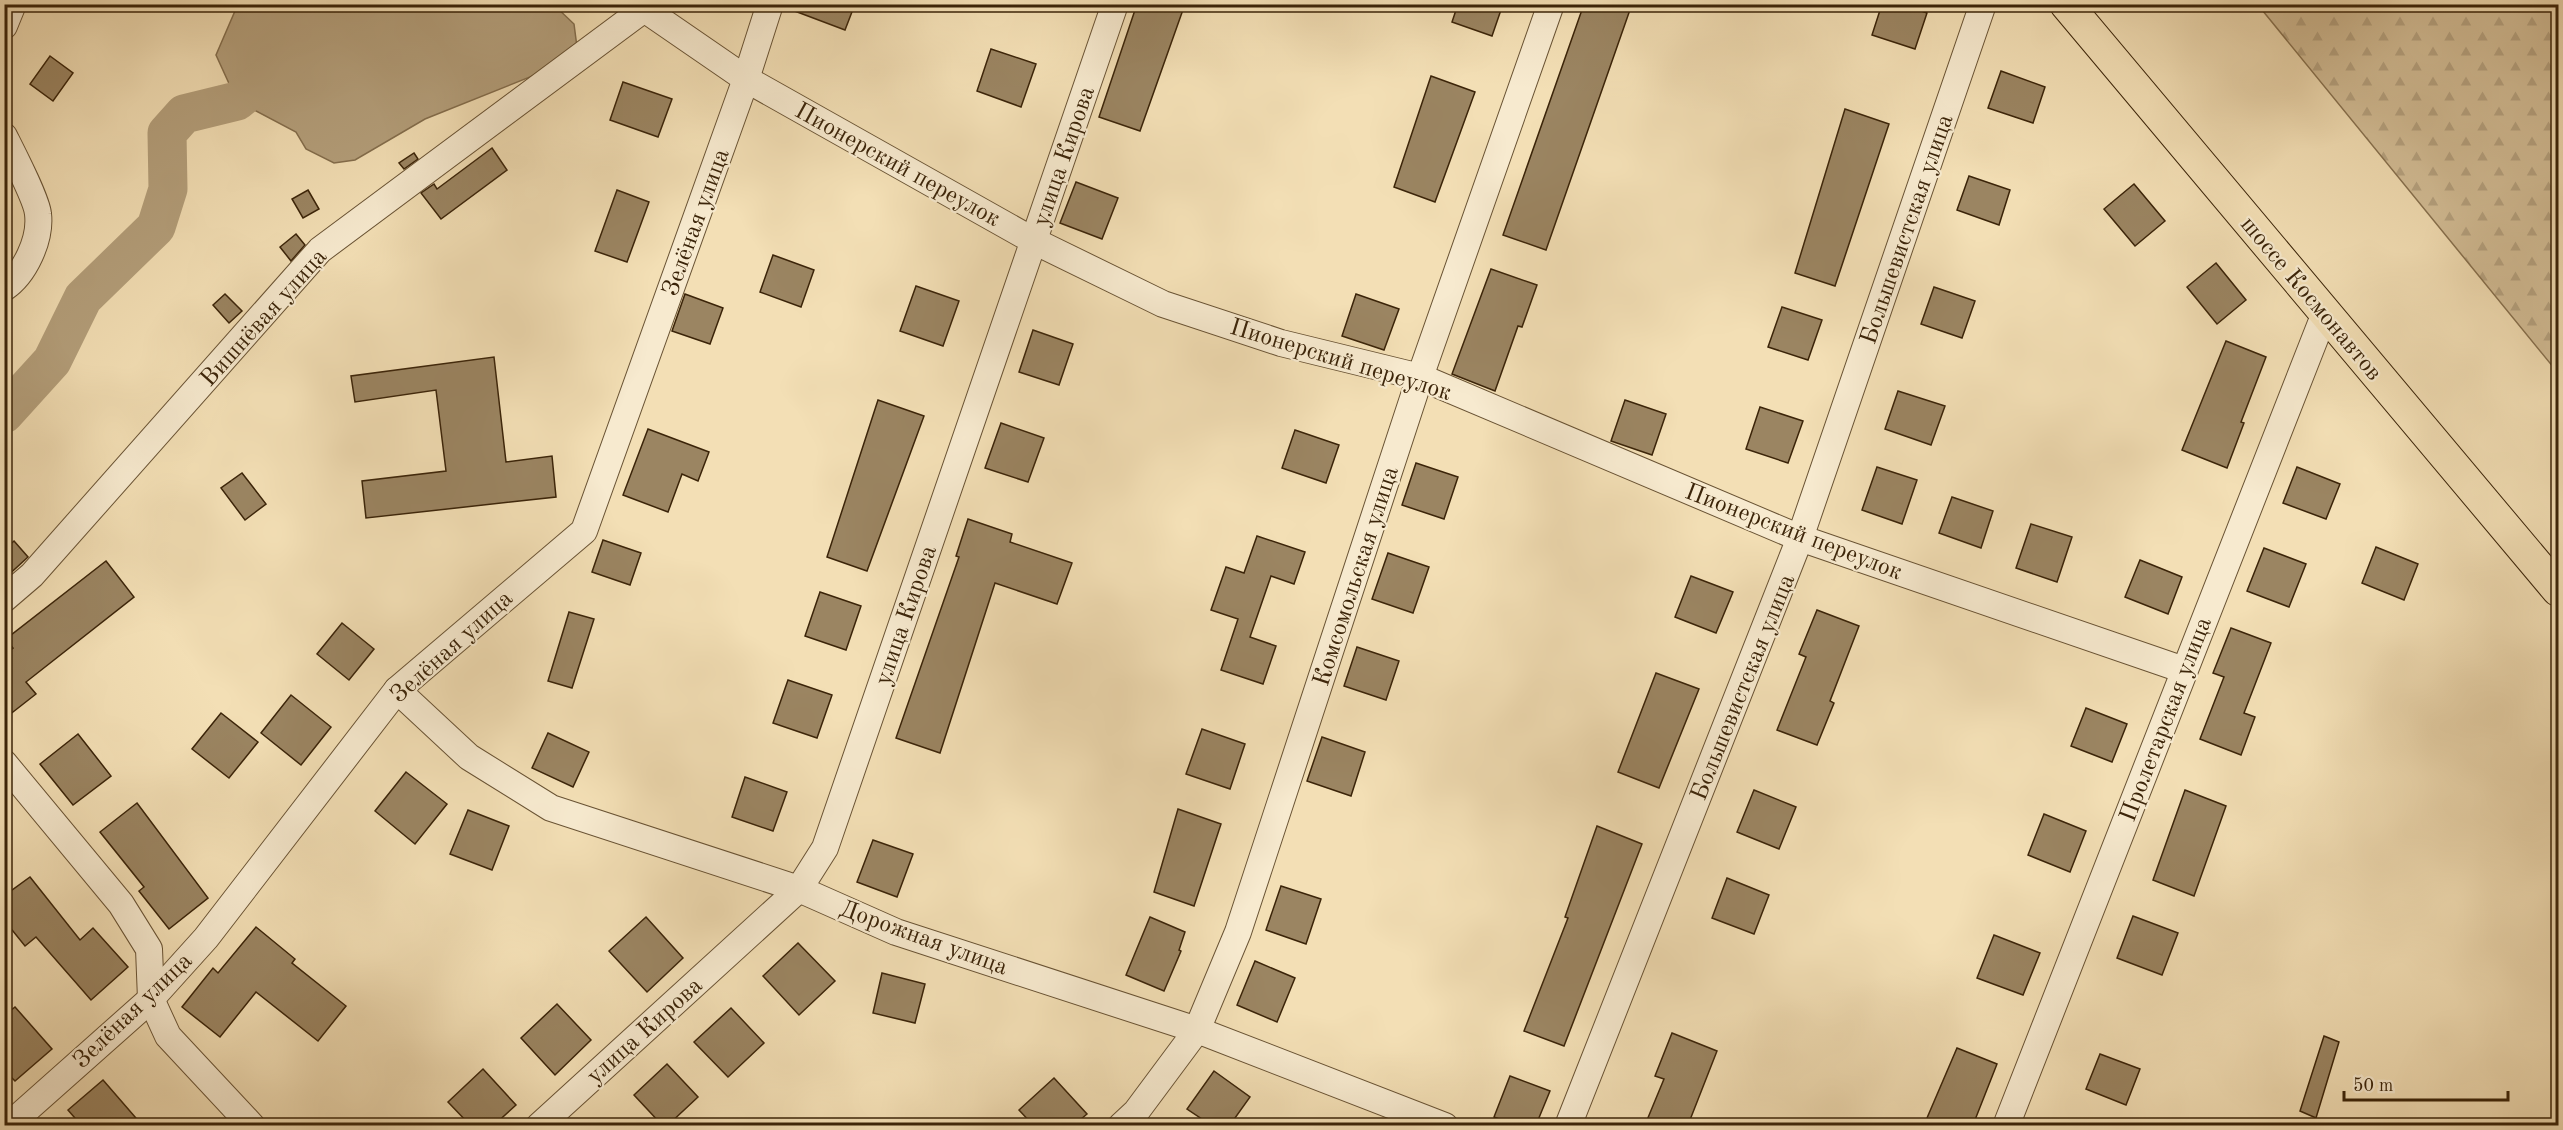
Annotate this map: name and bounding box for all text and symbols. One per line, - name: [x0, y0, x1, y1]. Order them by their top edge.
- street label: улица Кирова: [1030, 83, 1100, 230]
- street label: Пионерский переулок: [790, 99, 1004, 232]
- street label: Большевистская улица: [1857, 111, 1959, 348]
- street label: Зелёная улица: [659, 146, 735, 300]
- street label: шоссе Космонавтов: [2235, 213, 2386, 386]
- street label: Вишнёвая улица: [197, 245, 332, 392]
- street label: Пионерский переулок: [1227, 316, 1454, 406]
- street label: Комсомольская улица: [1310, 464, 1404, 689]
- street label: Пионерский переулок: [1681, 480, 1905, 585]
- street label: улица Кирова: [872, 542, 942, 689]
- street label: Большевистская улица: [1688, 571, 1800, 804]
- street label: Зелёная улица: [387, 587, 518, 708]
- street label: Пролетарская улица: [2117, 614, 2217, 825]
- street label: Дорожная улица: [836, 897, 1011, 980]
- street label: Зелёная улица: [69, 949, 197, 1074]
- street label: улица Кирова: [583, 974, 708, 1089]
- scale bar: [2344, 1064, 2508, 1102]
- text: 50 m: [2353, 1077, 2393, 1095]

